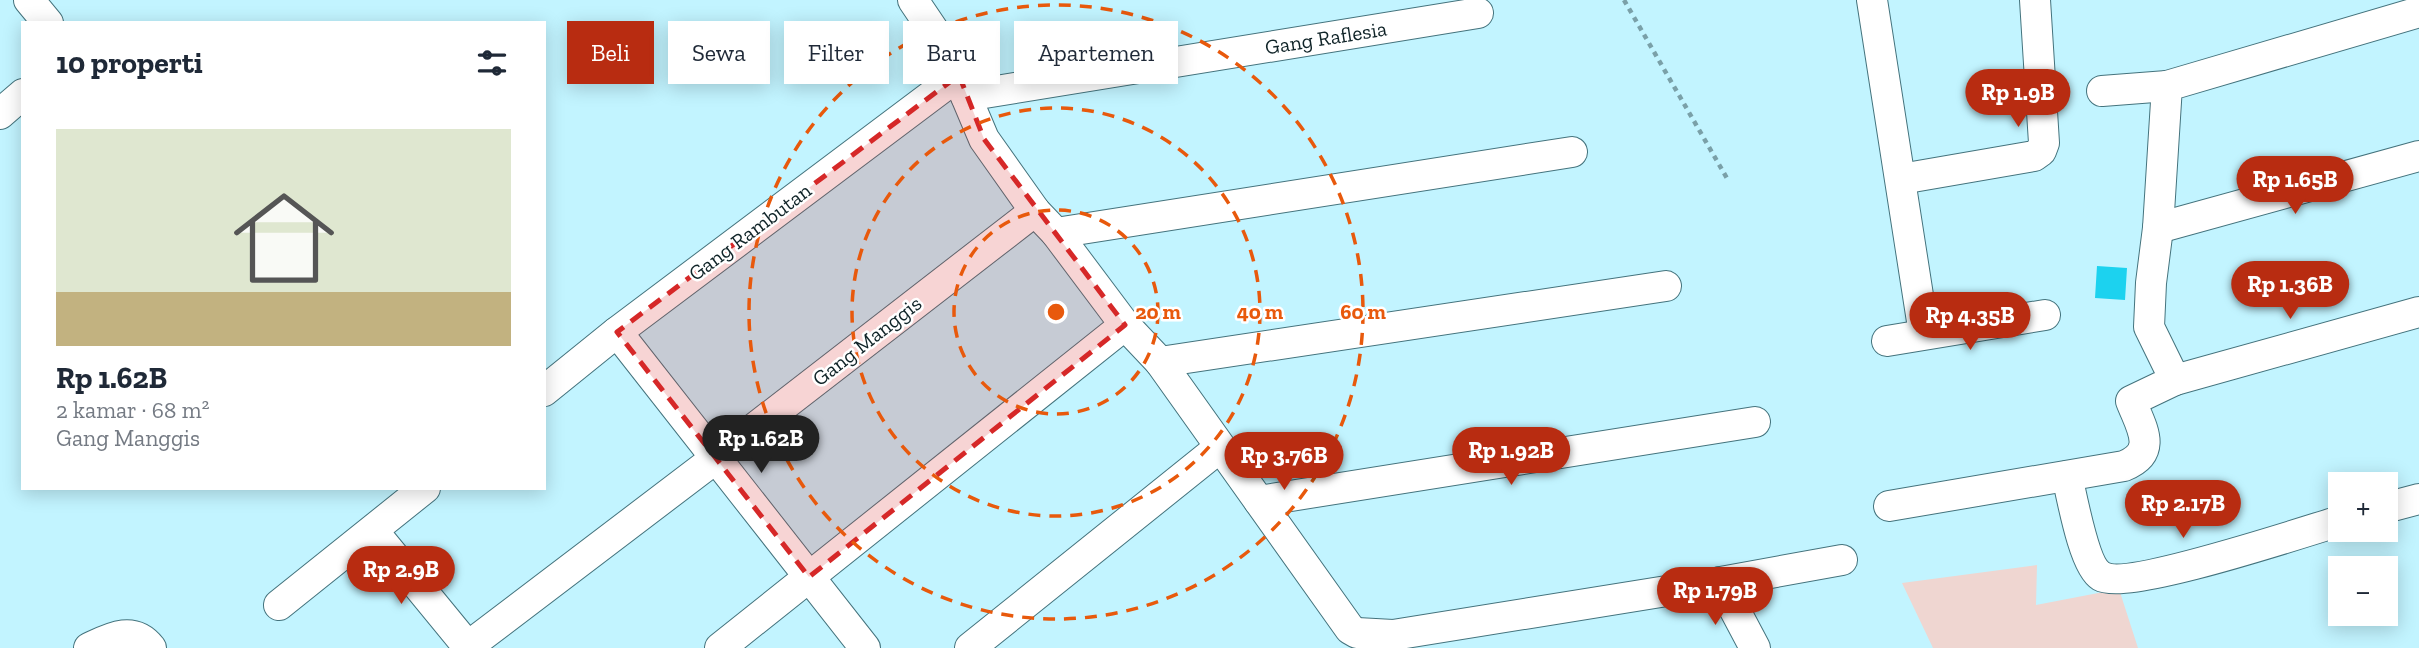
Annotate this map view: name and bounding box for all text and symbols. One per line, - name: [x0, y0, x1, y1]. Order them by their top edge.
- street label: Gang Raflesia: [1263, 16, 1389, 59]
- chip: Beli: [567, 21, 654, 84]
- chip: Sewa: [668, 21, 770, 84]
- chip: Filter: [784, 21, 889, 84]
- chip: Baru: [903, 21, 1000, 84]
- chip: Apartemen: [1014, 21, 1178, 84]
- icon: filters: [473, 44, 511, 82]
- text: 10 properti: [56, 45, 203, 81]
- pin: Rp 1.9B: [1953, 69, 2083, 129]
- text: Rp 1.9B: [1981, 78, 2055, 106]
- pin: Rp 1.65B: [2223, 156, 2367, 216]
- text: Rp 1.65B: [2253, 165, 2337, 193]
- icon: home: [221, 175, 347, 301]
- street label: Gang Rambutan: [683, 177, 816, 286]
- pin: Rp 1.36B: [2218, 262, 2362, 321]
- text: Rp 1.36B: [2247, 270, 2333, 298]
- street label: Gang Manggis: [807, 290, 926, 391]
- pin: Rp 4.35B: [1898, 292, 2042, 352]
- text: 20 m: [1135, 299, 1181, 324]
- text: 40 m: [1237, 299, 1284, 324]
- text: 60 m: [1340, 299, 1386, 324]
- centre of rings: [1044, 300, 1068, 324]
- text: Rp 4.35B: [1925, 301, 2015, 329]
- text: Rp 1.62B: [56, 360, 167, 396]
- text: 2 kamar · 68 m²: [56, 396, 210, 424]
- pin: Rp 1.62B: [689, 416, 833, 475]
- text: Gang Manggis: [56, 424, 200, 452]
- text: Rp 1.62B: [718, 424, 804, 452]
- pin: Rp 1.92B: [1439, 428, 1583, 487]
- pin: Rp 3.76B: [1212, 433, 1356, 492]
- text: Rp 1.92B: [1468, 436, 1554, 464]
- text: Rp 3.76B: [1240, 441, 1328, 469]
- map controls: [2328, 472, 2398, 626]
- button: +: [2328, 472, 2398, 542]
- pin: Rp 2.17B: [2111, 480, 2255, 540]
- text: Rp 2.17B: [2141, 489, 2225, 517]
- pin: Rp 2.9B: [336, 546, 466, 606]
- text: Rp 2.9B: [363, 555, 439, 583]
- button: −: [2328, 556, 2398, 626]
- pin: Rp 1.79B: [1643, 568, 1787, 627]
- text: Rp 1.79B: [1673, 576, 1757, 604]

